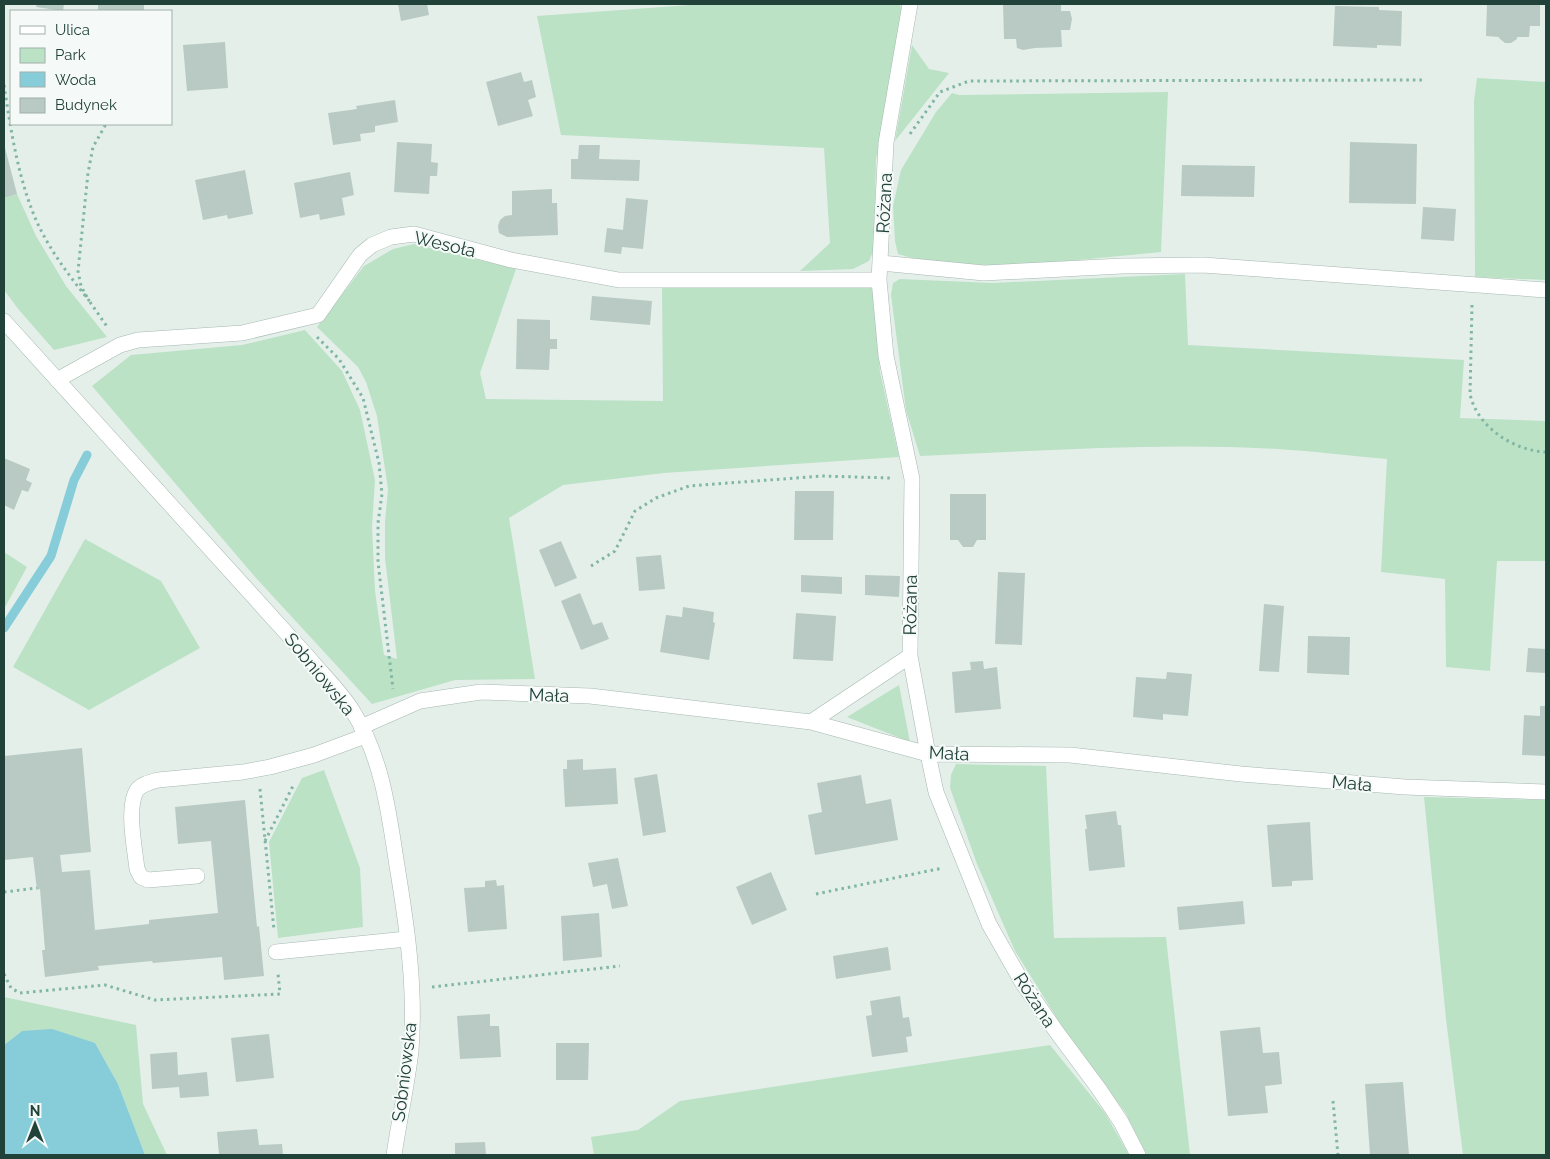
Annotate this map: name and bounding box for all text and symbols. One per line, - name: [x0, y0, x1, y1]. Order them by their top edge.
- legend: [10, 10, 172, 125]
- text: Ulica: [55, 21, 90, 39]
- text: Park: [55, 46, 86, 64]
- text: Woda: [55, 71, 96, 89]
- text: Budynek: [55, 96, 117, 114]
- street label: Różana: [872, 172, 896, 234]
- street label: Wesoła: [412, 227, 478, 261]
- street label: Różana: [899, 574, 921, 636]
- street label: Sobniowska: [280, 629, 360, 719]
- street label: Mała: [528, 684, 570, 706]
- street label: Mała: [928, 741, 970, 765]
- street label: Mała: [1331, 771, 1373, 795]
- street label: Różana: [1010, 969, 1060, 1031]
- street label: Sobniowska: [387, 1021, 421, 1123]
- north arrow: [10, 1099, 60, 1149]
- text: N: [30, 1103, 40, 1119]

